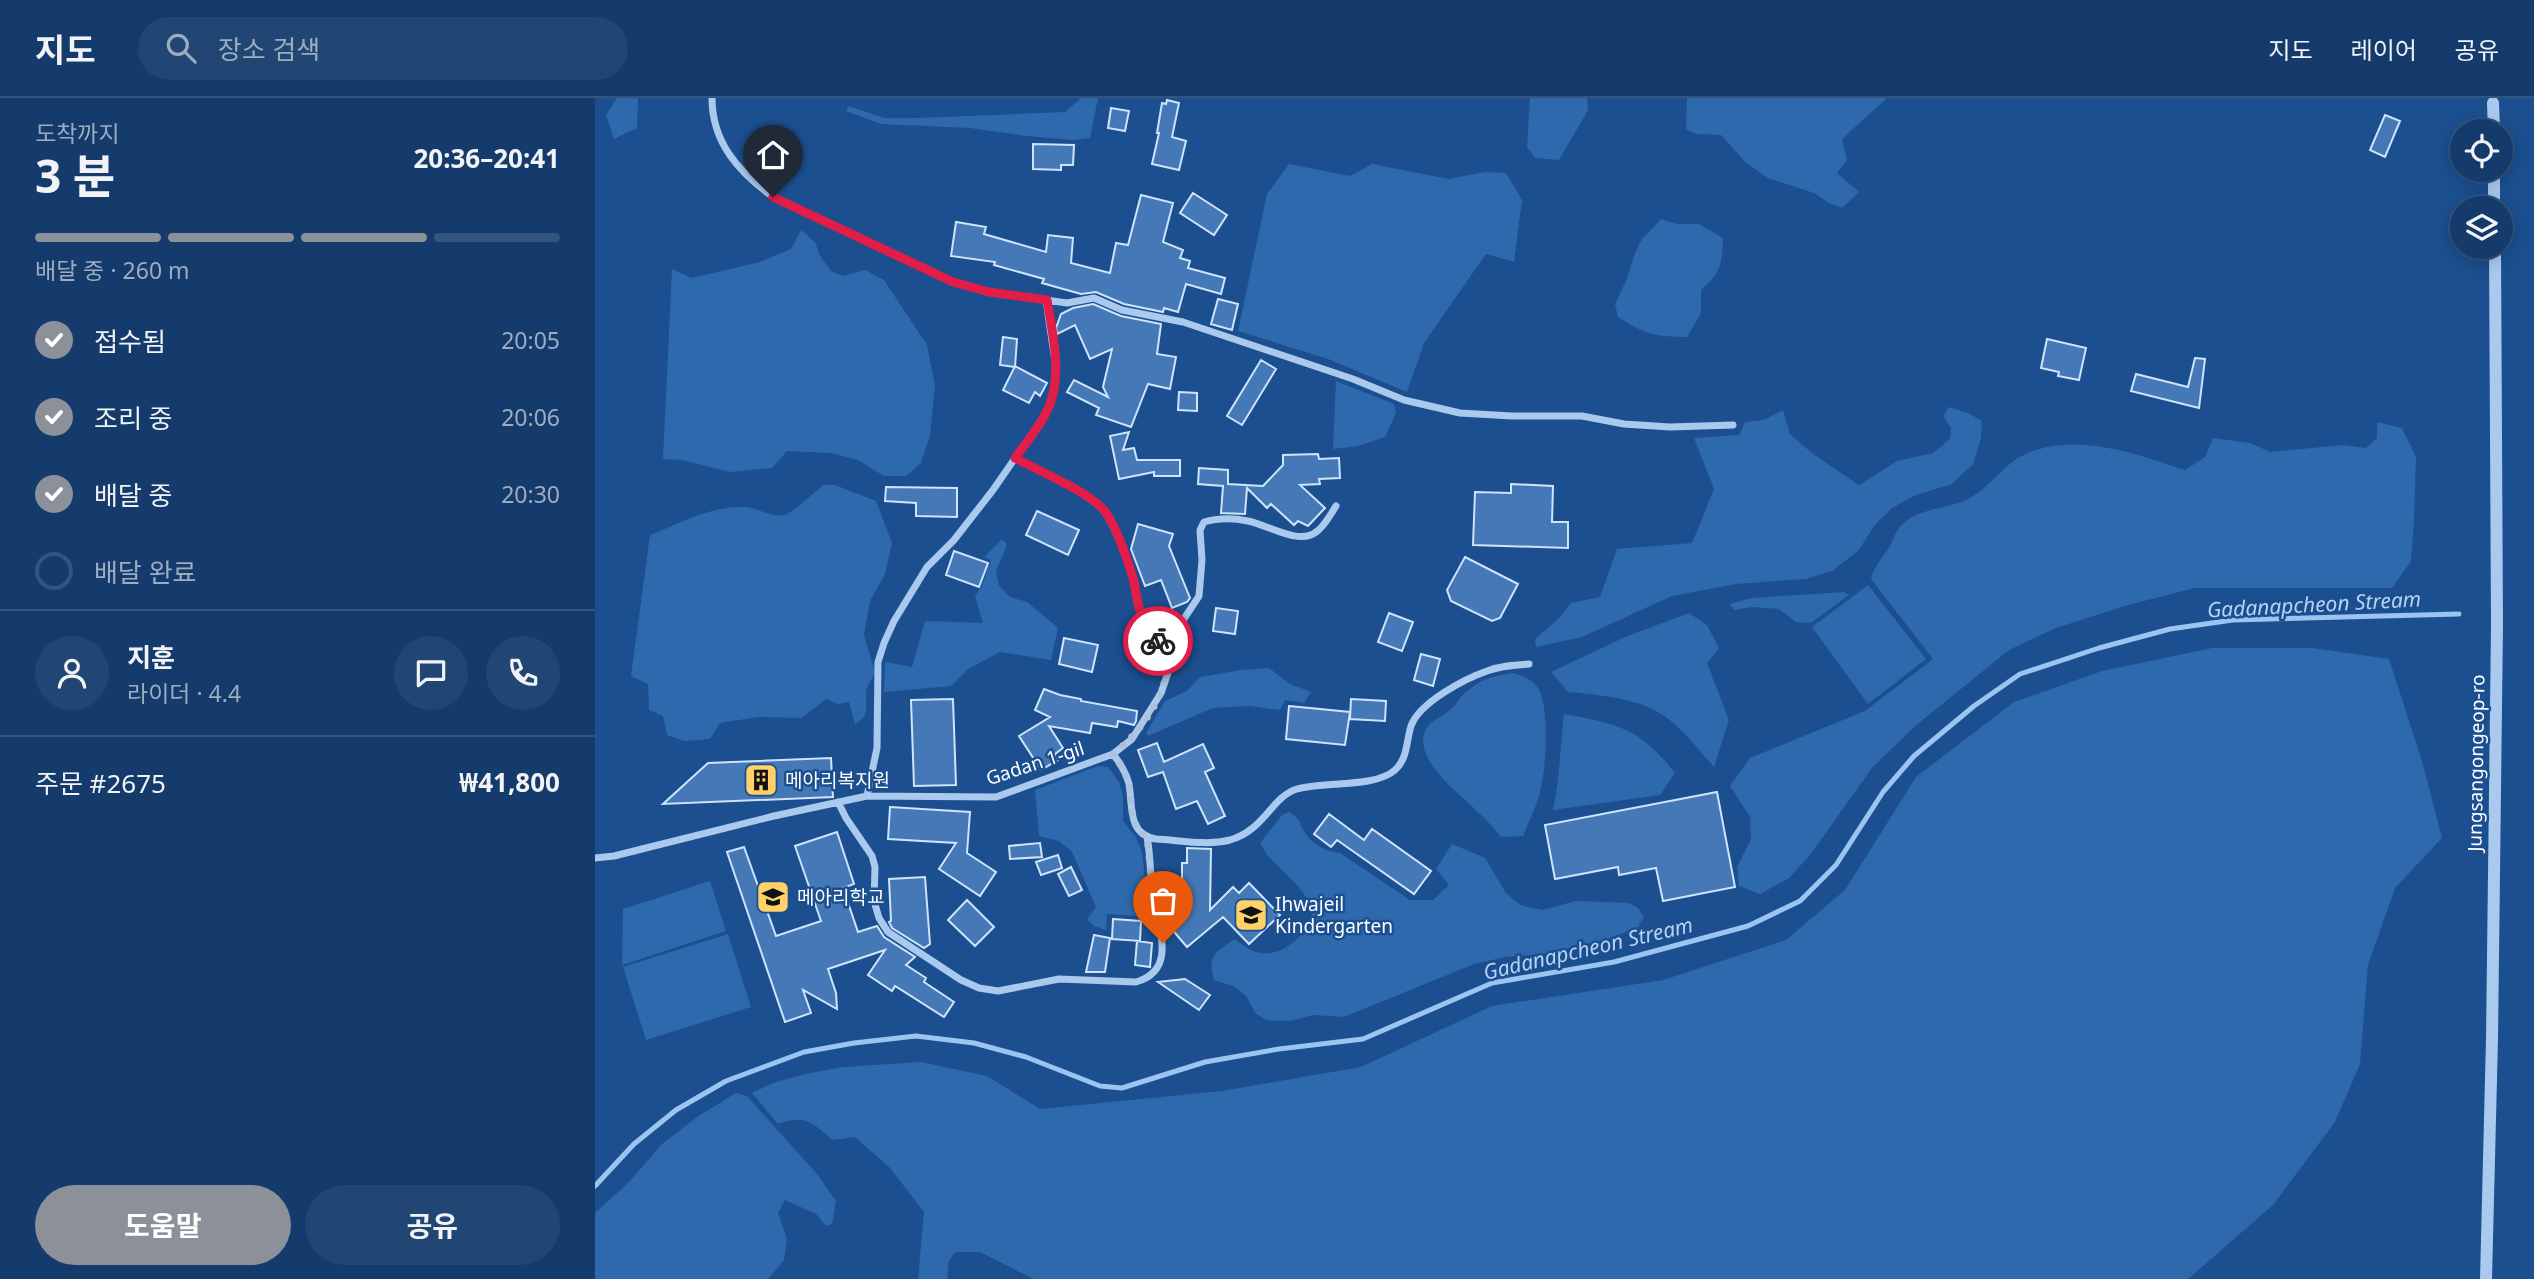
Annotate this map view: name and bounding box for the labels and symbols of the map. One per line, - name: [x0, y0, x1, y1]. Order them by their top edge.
- pin: [743, 125, 803, 197]
- water label: Gadanapcheon Stream: [2206, 584, 2422, 624]
- courier: [1123, 606, 1193, 676]
- street label: Jungsangongeop-ro: [2461, 674, 2491, 854]
- street label: Gadan 1-gil: [982, 735, 1088, 791]
- building icon: 메아리복지원: [742, 761, 780, 799]
- place label: 메아리복지원: [785, 767, 890, 793]
- pin: [1133, 871, 1193, 943]
- school or university icon: 메아리학교: [754, 878, 792, 916]
- place label: 메아리학교: [797, 884, 884, 910]
- place label: Ihwajeil Kindergarten: [1275, 891, 1393, 939]
- school or university icon: Ihwajeil Kindergarten: [1232, 896, 1270, 934]
- water label: Gadanapcheon Stream: [1480, 910, 1696, 986]

